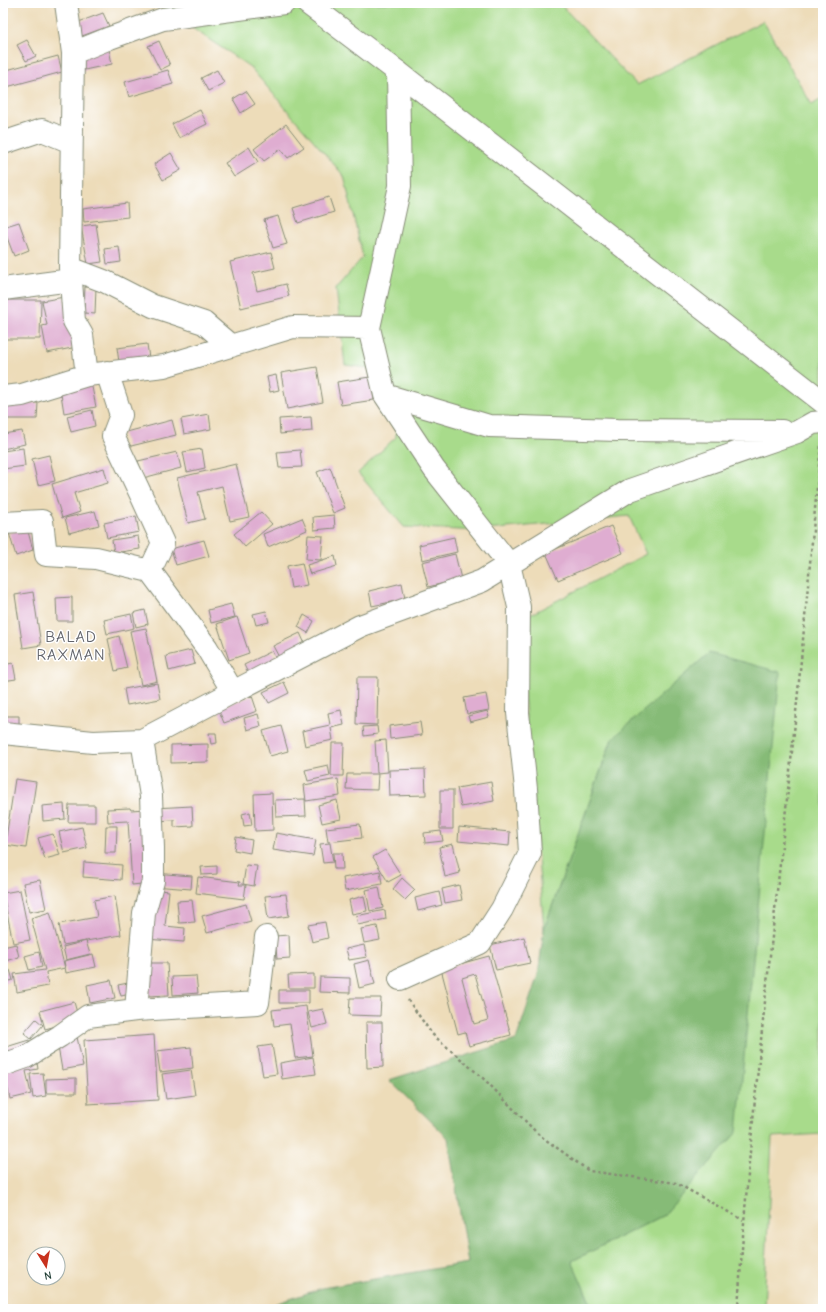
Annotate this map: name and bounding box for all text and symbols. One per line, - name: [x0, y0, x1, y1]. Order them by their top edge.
- district label: BALAD RAXMAN: [36, 628, 106, 664]
- north arrow: [26, 1246, 66, 1286]
- text: N: [43, 1268, 53, 1282]

